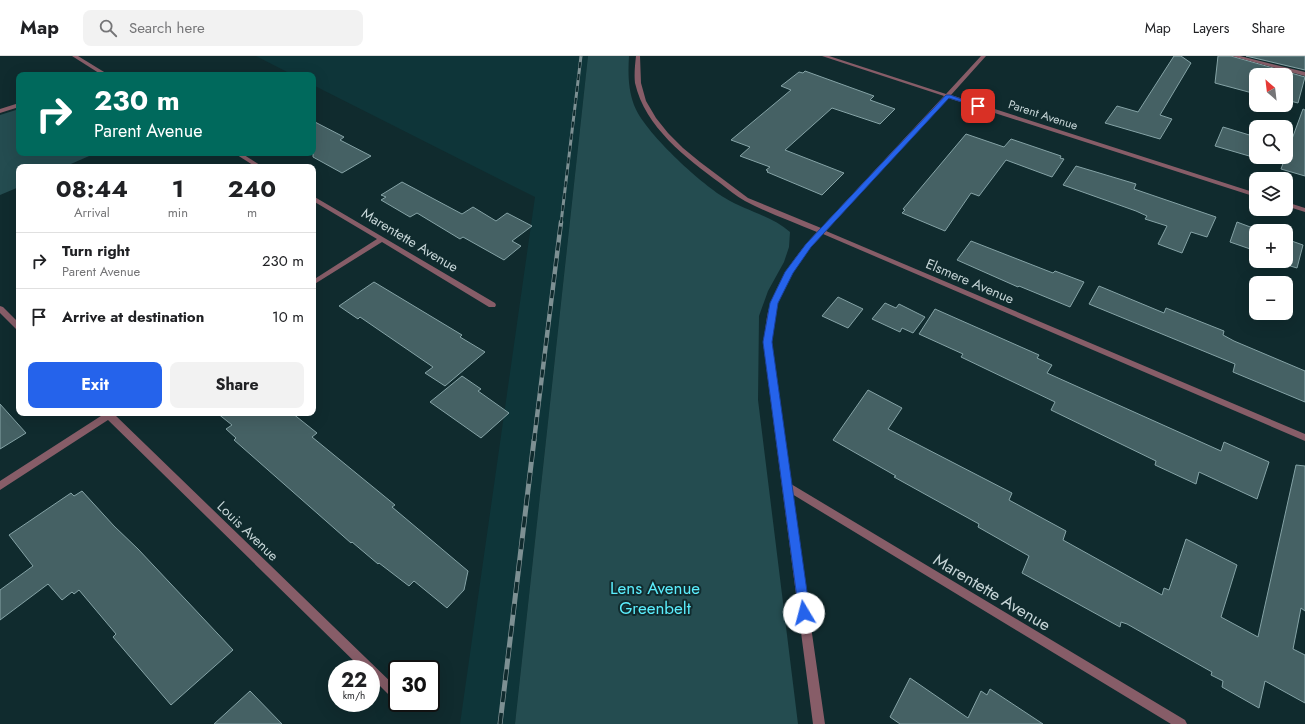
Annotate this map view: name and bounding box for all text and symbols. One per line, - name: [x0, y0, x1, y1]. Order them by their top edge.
- search box: [83, 10, 363, 46]
- text: Map: [20, 14, 59, 41]
- icon: search: [97, 17, 119, 39]
- text: Search here: [129, 17, 205, 39]
- text: Map: [1145, 18, 1171, 38]
- text: Layers: [1193, 18, 1229, 38]
- text: Share: [1251, 18, 1285, 38]
- north arrow: [1249, 68, 1293, 112]
- map controls: [1249, 68, 1293, 320]
- text: 230 m: [94, 80, 180, 121]
- icon: right: [28, 88, 80, 140]
- pin: [961, 89, 995, 123]
- icon: arrive: [967, 95, 989, 117]
- street label: Parent Avenue: [1006, 95, 1080, 135]
- text: Parent Avenue: [94, 118, 202, 144]
- button: search: [1249, 120, 1293, 164]
- text: 08:44: [56, 171, 128, 206]
- text: 1: [172, 171, 184, 206]
- text: 240: [228, 171, 276, 206]
- button: layers: [1249, 172, 1293, 216]
- text: Arrival: [74, 203, 110, 222]
- text: min: [168, 203, 188, 222]
- text: m: [247, 203, 257, 222]
- street label: Marentette Avenue: [358, 203, 462, 277]
- button: +: [1249, 224, 1293, 268]
- text: Turn right: [62, 240, 130, 262]
- icon: right: [28, 250, 50, 272]
- text: 230 m: [262, 250, 304, 272]
- street label: Elsmere Avenue: [923, 253, 1017, 309]
- text: Parent Avenue: [62, 262, 140, 281]
- button: −: [1249, 276, 1293, 320]
- icon: arrive: [28, 306, 50, 328]
- text: Arrive at destination: [62, 306, 204, 328]
- text: 10 m: [272, 306, 304, 328]
- button: Exit: [28, 362, 162, 408]
- button: Share: [170, 362, 304, 408]
- street label: Louis Avenue: [213, 497, 283, 565]
- street label: Marentette Avenue: [929, 547, 1055, 637]
- park label: Lens Avenue Greenbelt: [610, 576, 700, 620]
- position arrow: [783, 592, 825, 634]
- speed limit sign: 30: [388, 660, 440, 712]
- text: 22: [341, 666, 367, 695]
- text: km/h: [343, 688, 365, 703]

